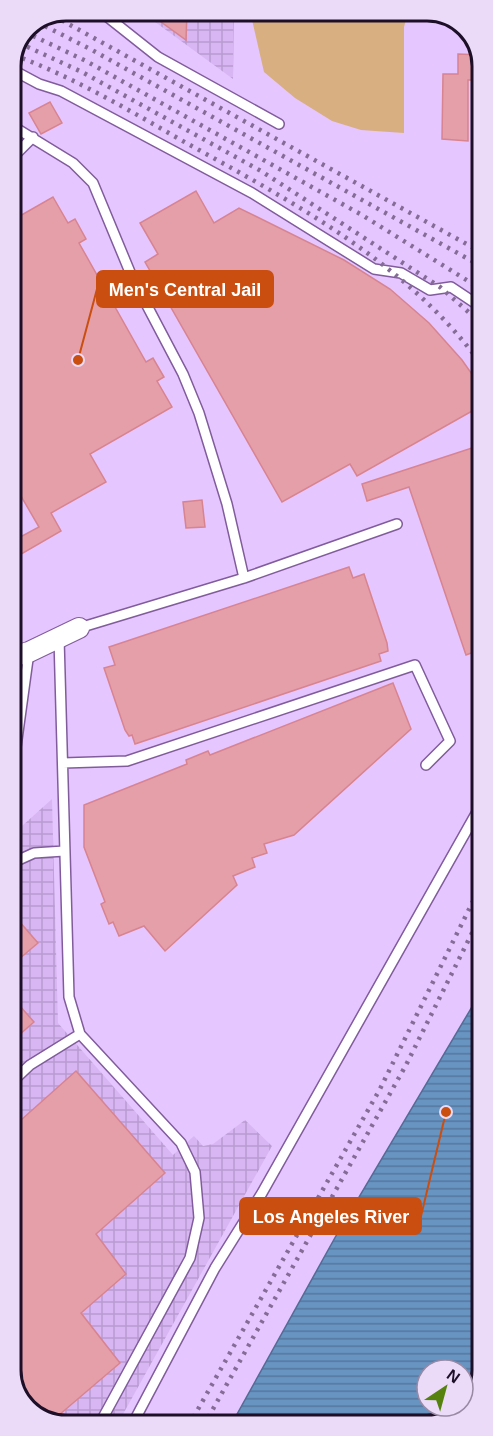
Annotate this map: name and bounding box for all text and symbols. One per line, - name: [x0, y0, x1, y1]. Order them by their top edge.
- callout: Men's Central Jail: [97, 271, 273, 307]
- text: Men's Central Jail: [109, 280, 261, 300]
- callout: Los Angeles River: [240, 1198, 421, 1234]
- text: Los Angeles River: [253, 1207, 409, 1227]
- north arrow: [415, 1358, 475, 1418]
- text: N: [444, 1366, 463, 1387]

